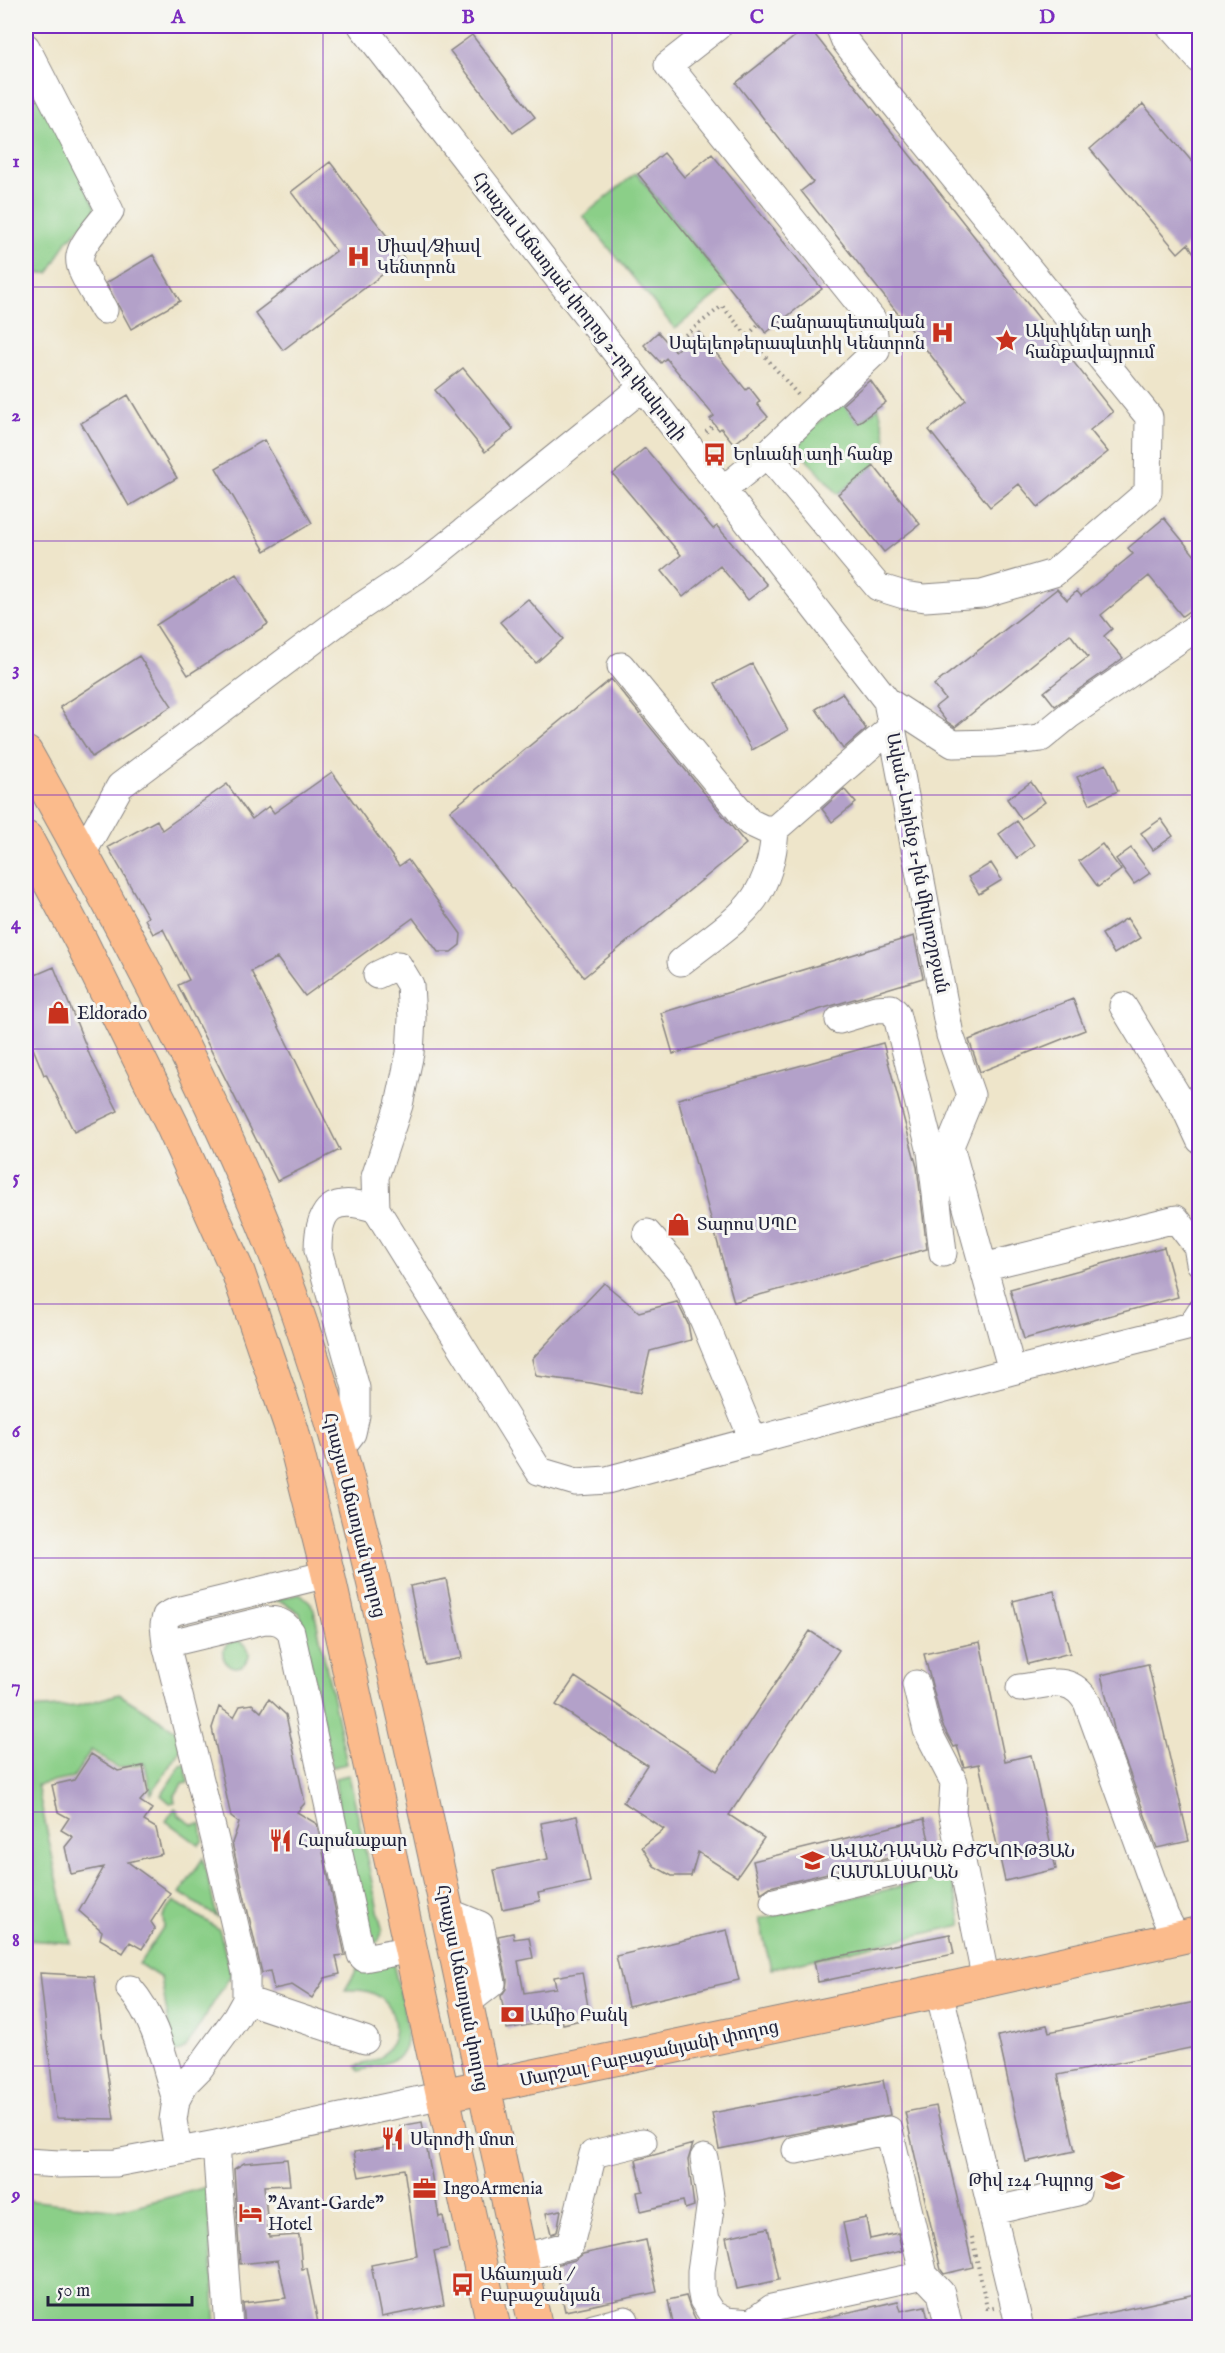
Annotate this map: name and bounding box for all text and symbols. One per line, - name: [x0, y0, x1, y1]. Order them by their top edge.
- text: A: [170, 5, 186, 30]
- text: B: [461, 5, 475, 30]
- text: C: [750, 5, 764, 30]
- text: D: [1039, 5, 1055, 30]
- text: 1: [12, 149, 20, 174]
- street label: Հրաչյա Աճառյան փողոց 2-րդ փակուղի: [467, 168, 691, 446]
- place label: Միավ/Ձիավ Կենտրոն: [377, 236, 481, 280]
- hospital icon: Միավ/Ձիավ Կենտրոն: [346, 243, 372, 269]
- place label: Հանրապետական Սպելեոթերապևտիկ Կենտրոն: [669, 312, 925, 356]
- hospital icon: Հանրապետական Սպելեոթերապևտիկ Կենտրոն: [930, 319, 956, 345]
- place label: Ակսիկներ աղի հանքավայրում: [1025, 321, 1155, 365]
- place icon: Ակսիկներ աղի հանքավայրում: [994, 328, 1020, 354]
- text: 2: [11, 403, 21, 428]
- bus stop icon: Երևանի աղի հանք: [702, 441, 728, 467]
- place label: Երևանի աղի հանք: [733, 444, 893, 467]
- text: 3: [12, 657, 20, 682]
- street label: Ավան-Առինջ 1-ին միկրոշրջան: [880, 731, 953, 996]
- text: 4: [11, 911, 22, 936]
- shop icon: Eldorado: [46, 1000, 72, 1026]
- place label: Eldorado: [77, 1003, 148, 1026]
- text: 5: [12, 1165, 20, 1190]
- shop icon: Տարոս ՍՊԸ: [666, 1211, 692, 1237]
- place label: Տարոս ՍՊԸ: [697, 1214, 797, 1237]
- street label: Հրաչյա Աճառյան փողոց: [317, 1410, 390, 1620]
- text: 6: [12, 1419, 22, 1444]
- text: 7: [11, 1674, 21, 1699]
- restaurant icon: Հարսնաքար: [267, 1827, 293, 1853]
- place label: Հարսնաքար: [298, 1830, 407, 1853]
- place label: ԱՎԱՆԴԱԿԱՆ ԲԺՇԿՈՒԹՅԱՆ ՀԱՄԱԼՍԱՐԱՆ: [830, 1841, 1075, 1885]
- school or university icon: ԱՎԱՆԴԱԿԱՆ ԲԺՇԿՈՒԹՅԱՆ ՀԱՄԱԼՍԱՐԱՆ: [799, 1848, 825, 1874]
- street label: Հրաչյա Աճառյան փողոց: [430, 1883, 493, 2094]
- text: 8: [12, 1928, 20, 1953]
- bank icon: Ամիօ Բանկ: [499, 2002, 525, 2028]
- place label: Ամիօ Բանկ: [530, 2005, 628, 2028]
- street label: Մարշալ Բաբաջանյանի փողոց: [518, 2016, 781, 2093]
- restaurant icon: Սերոժի մոտ: [379, 2126, 405, 2152]
- place label: Սերոժի մոտ: [410, 2129, 514, 2152]
- school or university icon: Թիվ 124 Դպրոց: [1099, 2167, 1125, 2193]
- place label: Թիվ 124 Դպրոց: [968, 2170, 1094, 2193]
- office icon: IngoArmenia: [412, 2175, 438, 2201]
- place label: IngoArmenia: [443, 2178, 543, 2201]
- text: 9: [11, 2182, 21, 2207]
- place label: "Avant-Garde" Hotel: [268, 2193, 384, 2237]
- hotel icon: "Avant-Garde" Hotel: [237, 2200, 263, 2226]
- place label: Աճառյան / Բաբաջանյան: [480, 2264, 601, 2308]
- scale bar: [48, 2269, 192, 2307]
- bus stop icon: Աճառյան / Բաբաջանյան: [449, 2271, 475, 2297]
- text: 50 m: [57, 2280, 90, 2303]

